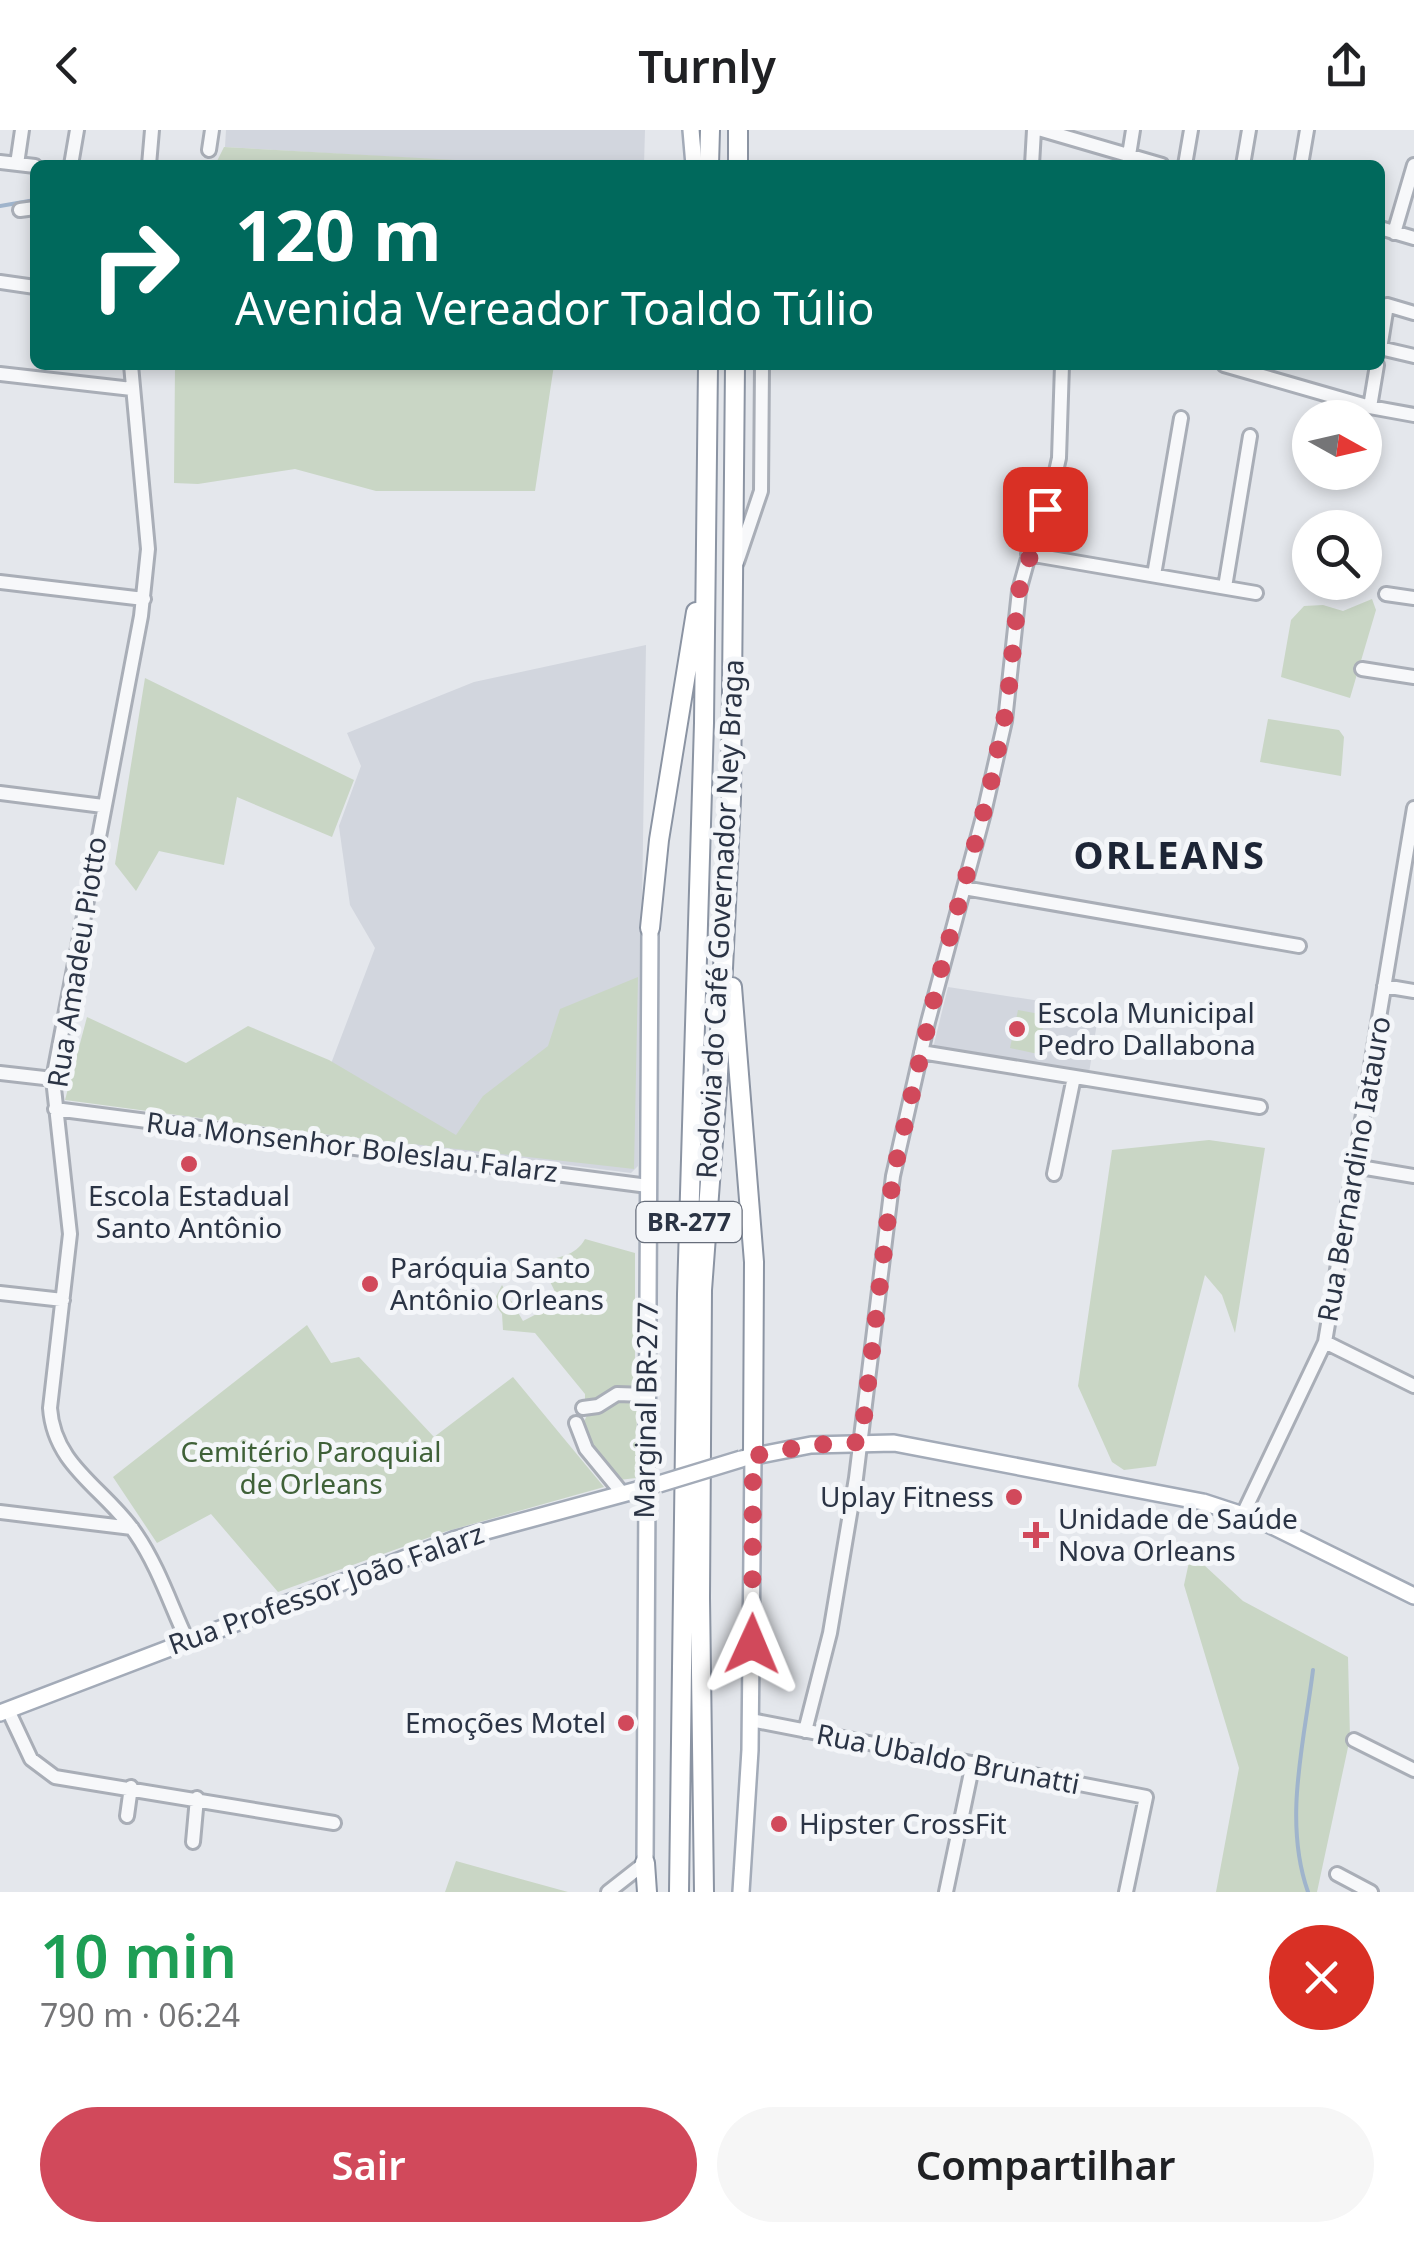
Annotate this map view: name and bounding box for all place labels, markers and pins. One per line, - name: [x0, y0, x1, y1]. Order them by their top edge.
- pin: [1003, 467, 1088, 552]
- place label: Escola Municipal Pedro Dallabona: [1037, 993, 1256, 1063]
- marker: Escola Municipal Pedro Dallabona: [1006, 1018, 1028, 1040]
- marker: Escola Estadual Santo Antônio: [178, 1153, 200, 1175]
- place label: Escola Estadual Santo Antônio: [88, 1176, 290, 1246]
- place label: Paróquia Santo Antônio Orleans: [390, 1248, 604, 1318]
- marker: Paróquia Santo Antônio Orleans: [359, 1273, 381, 1295]
- place label: Uplay Fitness: [820, 1477, 994, 1515]
- marker: Uplay Fitness: [1003, 1486, 1025, 1508]
- place label: Unidade de Saúde Nova Orleans: [1058, 1499, 1298, 1569]
- marker: Unidade de Saúde Nova Orleans: [1023, 1522, 1049, 1548]
- place label: Emoções Motel: [405, 1703, 606, 1741]
- marker: Emoções Motel: [615, 1712, 637, 1734]
- place label: Hipster CrossFit: [799, 1804, 1007, 1842]
- marker: Hipster CrossFit: [768, 1813, 790, 1835]

